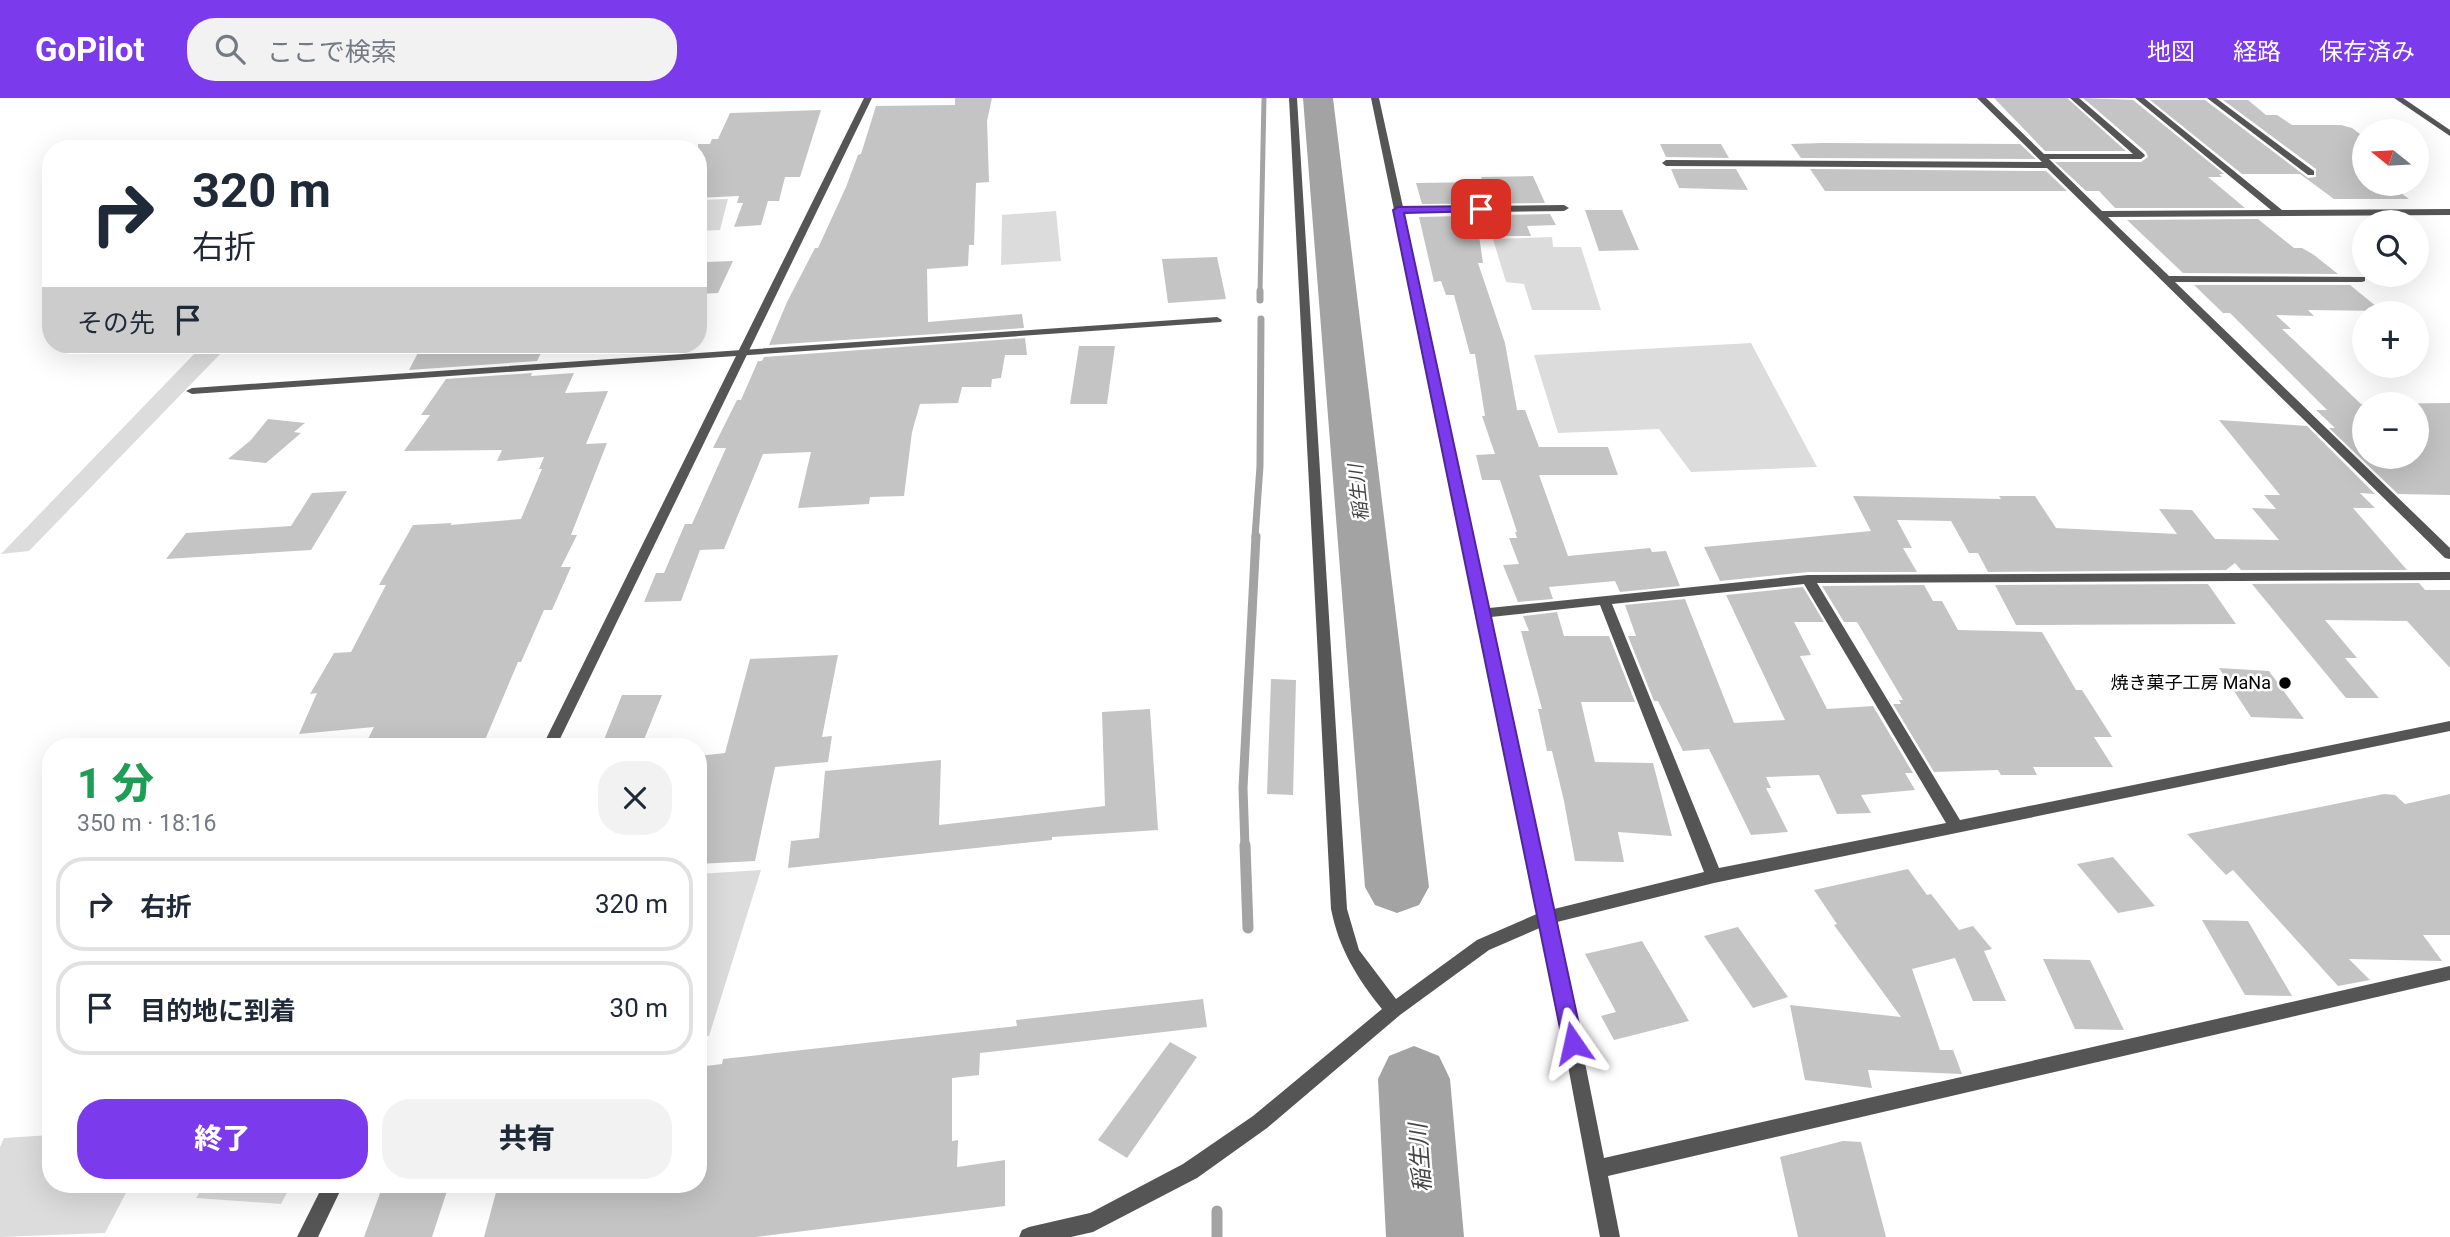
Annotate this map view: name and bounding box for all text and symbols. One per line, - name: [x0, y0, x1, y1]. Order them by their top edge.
- search box: [187, 18, 677, 81]
- text: GoPilot: [35, 30, 145, 69]
- icon: search: [211, 30, 249, 68]
- text: ここで検索: [267, 37, 397, 67]
- text: 地図: [2147, 38, 2195, 66]
- text: 経路: [2233, 38, 2281, 66]
- text: 保存済み: [2319, 38, 2415, 66]
- north arrow: [2352, 119, 2429, 196]
- map controls: [2352, 119, 2429, 469]
- text: 320 m: [192, 162, 331, 219]
- icon: right: [77, 168, 168, 259]
- pin: [1451, 179, 1511, 239]
- icon: arrive: [1462, 190, 1500, 228]
- button: search: [2352, 210, 2429, 287]
- text: 右折: [192, 228, 256, 266]
- icon: arrive: [169, 301, 207, 339]
- button: +: [2352, 301, 2429, 378]
- text: その先: [77, 308, 155, 338]
- button: −: [2352, 392, 2429, 469]
- water label: 稲生川: [1344, 461, 1373, 523]
- place label: 焼き菓子工房 MaNa: [2110, 672, 2271, 693]
- marker: 焼き菓子工房 MaNa: [2277, 675, 2293, 691]
- text: 1 分: [77, 759, 154, 808]
- button: close: [598, 761, 672, 835]
- text: 350 m · 18:16: [77, 810, 216, 837]
- icon: right: [81, 885, 119, 923]
- text: 320 m: [595, 889, 668, 919]
- text: 右折: [140, 892, 192, 922]
- icon: arrive: [81, 989, 119, 1027]
- text: 30 m: [610, 993, 668, 1023]
- text: 目的地に到着: [140, 996, 296, 1026]
- position arrow: [1536, 1006, 1610, 1080]
- button: 終了: [77, 1099, 368, 1179]
- button: 共有: [382, 1099, 672, 1179]
- water label: 稲生川: [1404, 1120, 1436, 1193]

